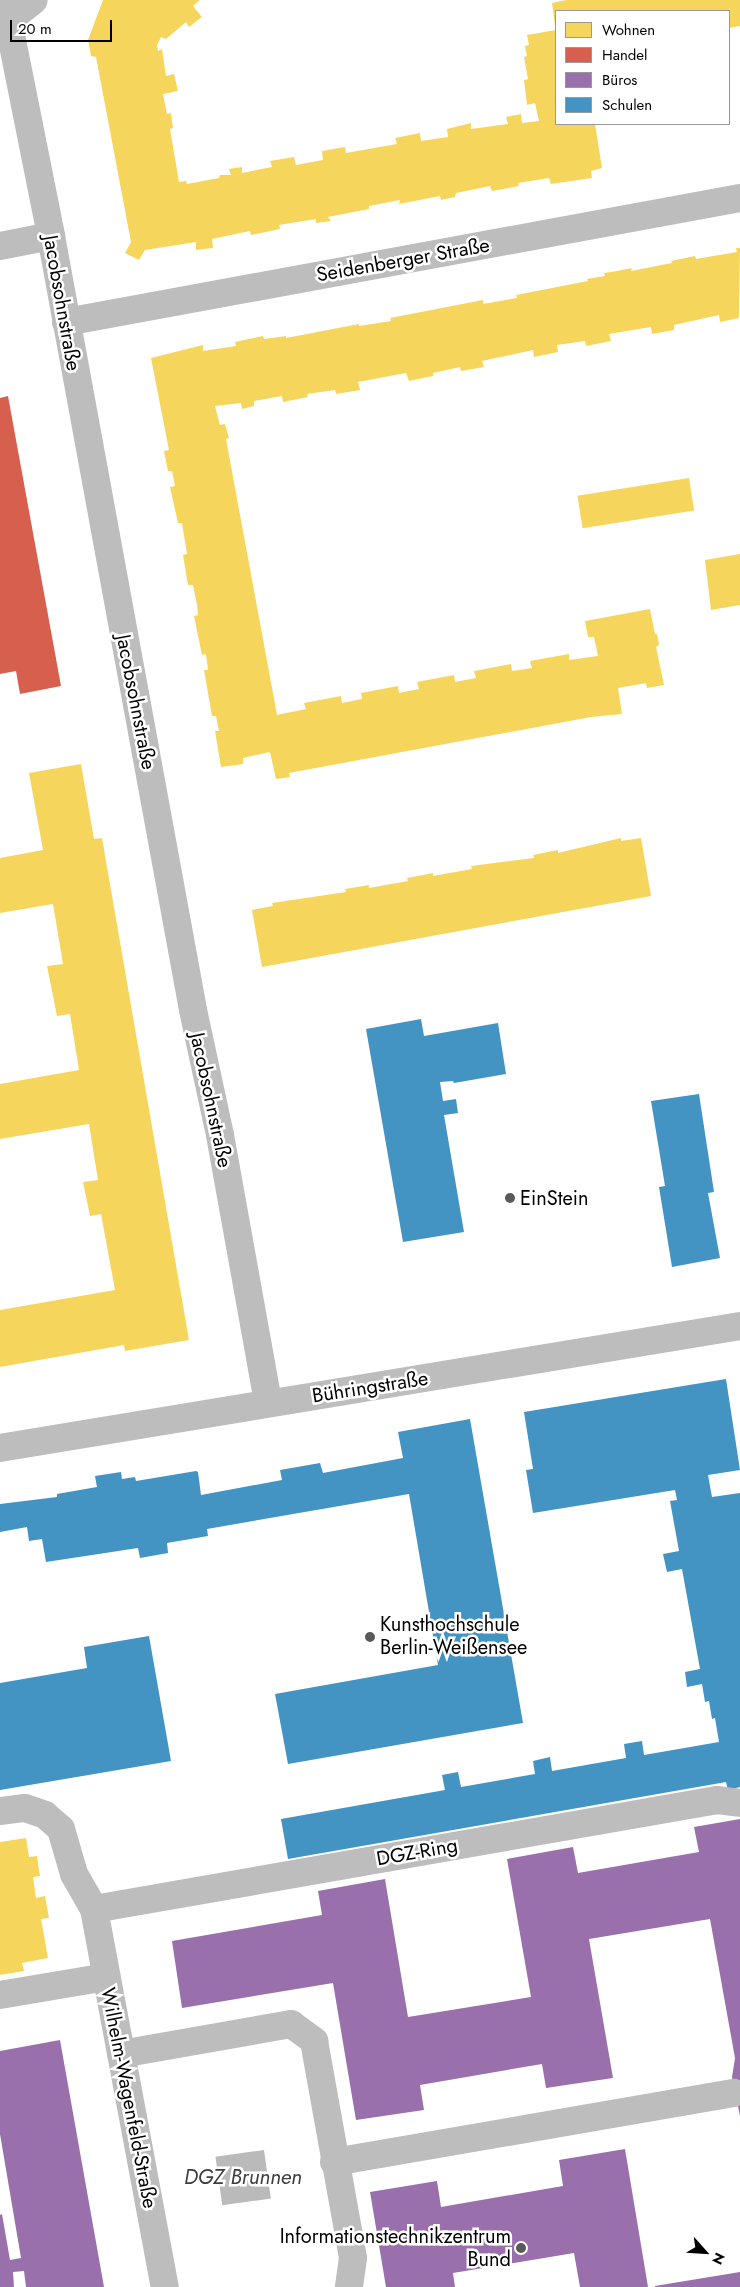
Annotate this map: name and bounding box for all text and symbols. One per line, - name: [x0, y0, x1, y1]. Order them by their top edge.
- scale bar: [12, 10, 115, 42]
- legend: [555, 10, 730, 125]
- text: 20 m: [18, 18, 52, 40]
- text: Wohnen: [602, 19, 655, 41]
- text: Handel: [602, 44, 648, 66]
- text: Büros: [602, 69, 637, 91]
- text: Schulen: [602, 94, 652, 116]
- street label: Jacobsohnstraße: [38, 233, 86, 373]
- street label: Seidenberger Straße: [315, 233, 491, 287]
- street label: Jacobsohnstraße: [111, 632, 161, 772]
- street label: Jacobsohnstraße: [185, 1030, 237, 1170]
- place label: EinStein: [520, 1186, 588, 1210]
- marker: EinStein: [504, 1192, 516, 1204]
- street label: Bühringstraße: [310, 1366, 430, 1408]
- place label: Kunsthochschule Berlin-Weißensee: [380, 1613, 527, 1660]
- marker: Kunsthochschule Berlin-Weißensee: [364, 1631, 376, 1643]
- street label: DGZ-Ring: [375, 1833, 459, 1871]
- street label: Wilhelm-Wagenfeld-Straße: [96, 1986, 162, 2210]
- water label: DGZ Brunnen: [184, 2164, 302, 2190]
- place label: Informationstechnikzentrum Bund: [280, 2224, 511, 2271]
- north arrow: [680, 2227, 730, 2277]
- marker: Informationstechnikzentrum Bund: [515, 2242, 527, 2254]
- text: N: [707, 2249, 730, 2268]

